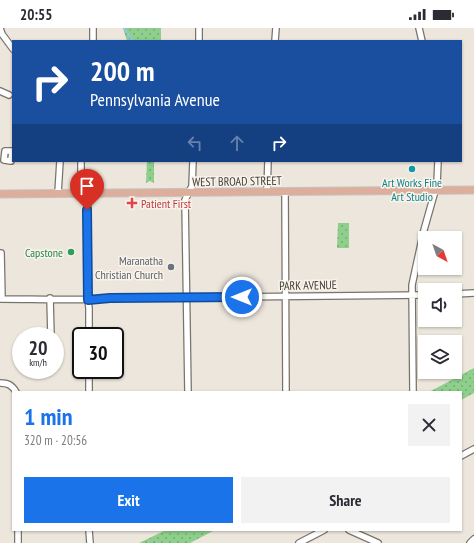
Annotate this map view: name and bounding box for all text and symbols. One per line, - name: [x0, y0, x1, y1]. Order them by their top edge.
- text: 20:55: [20, 5, 52, 24]
- text: 200 m: [90, 52, 154, 89]
- icon: right: [24, 56, 76, 108]
- text: Pennsylvania Avenue: [90, 88, 220, 111]
- icon: left: [184, 132, 206, 154]
- icon: ahead: [226, 132, 248, 154]
- icon: right: [268, 132, 290, 154]
- marker: Art Works Fine Art Studio: [407, 164, 417, 174]
- pin: [70, 169, 104, 210]
- street label: WEST BROAD STREET: [192, 173, 283, 189]
- icon: arrive: [76, 175, 98, 197]
- place label: Art Works Fine Art Studio: [382, 175, 442, 204]
- place label: Patient First: [141, 196, 192, 211]
- marker: Patient First: [126, 197, 138, 209]
- north arrow: [418, 231, 462, 275]
- map controls: [418, 231, 462, 379]
- place label: Capstone: [25, 245, 63, 260]
- marker: Capstone: [66, 247, 76, 257]
- place label: Maranatha Christian Church: [95, 253, 163, 282]
- marker: Maranatha Christian Church: [166, 262, 176, 272]
- position arrow: [221, 276, 263, 318]
- street label: PARK AVENUE: [279, 277, 337, 293]
- button: sound: [418, 283, 462, 327]
- speed limit sign: 30: [72, 327, 124, 379]
- text: 20: [28, 335, 48, 361]
- button: layers: [418, 335, 462, 379]
- text: km/h: [29, 356, 47, 369]
- text: 1 min: [24, 401, 72, 432]
- button: close: [408, 404, 450, 446]
- text: 320 m · 20:56: [24, 432, 87, 449]
- button: Exit: [24, 477, 233, 523]
- button: Share: [241, 477, 450, 523]

